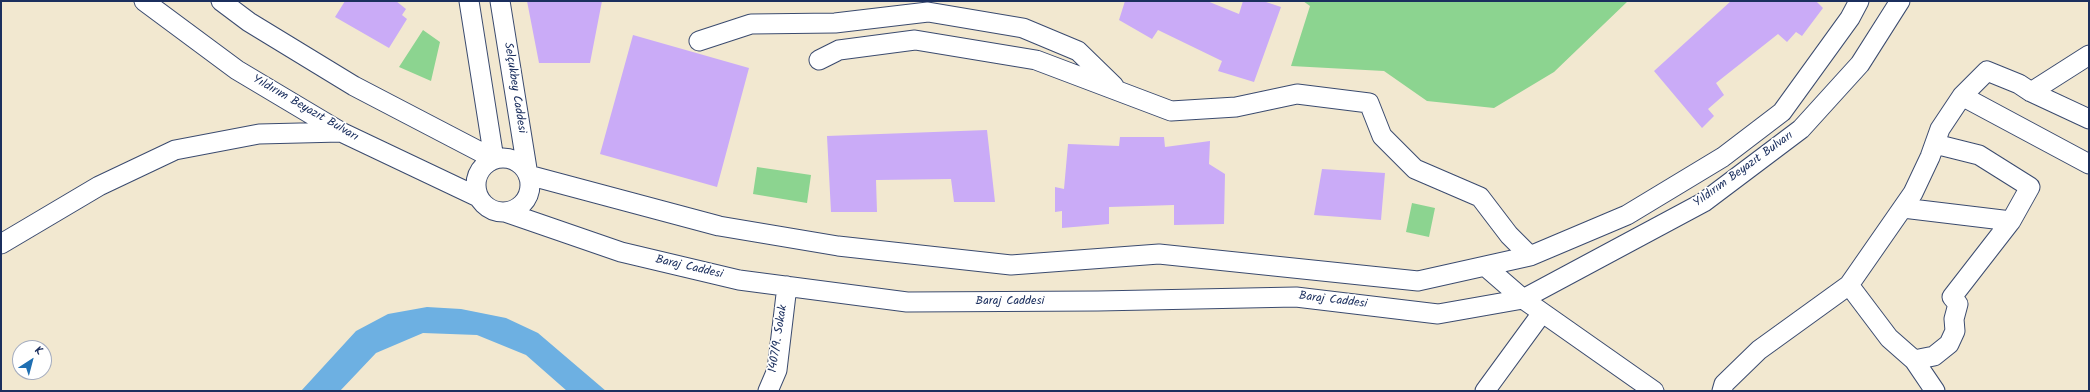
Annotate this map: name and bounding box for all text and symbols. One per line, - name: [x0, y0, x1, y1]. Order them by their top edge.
- street label: Selçukbey Caddesi: [500, 42, 528, 134]
- street label: Yıldırım Beyazıt Bulvarı: [250, 73, 360, 145]
- street label: Yıldırım Beyazıt Bulvarı: [1691, 129, 1797, 211]
- street label: Baraj Caddesi: [654, 253, 724, 283]
- street label: Baraj Caddesi: [1298, 290, 1368, 312]
- street label: Baraj Caddesi: [976, 295, 1044, 309]
- street label: 1407/9. Sokak: [767, 304, 791, 374]
- north arrow: [12, 340, 52, 380]
- text: K: [30, 342, 46, 360]

